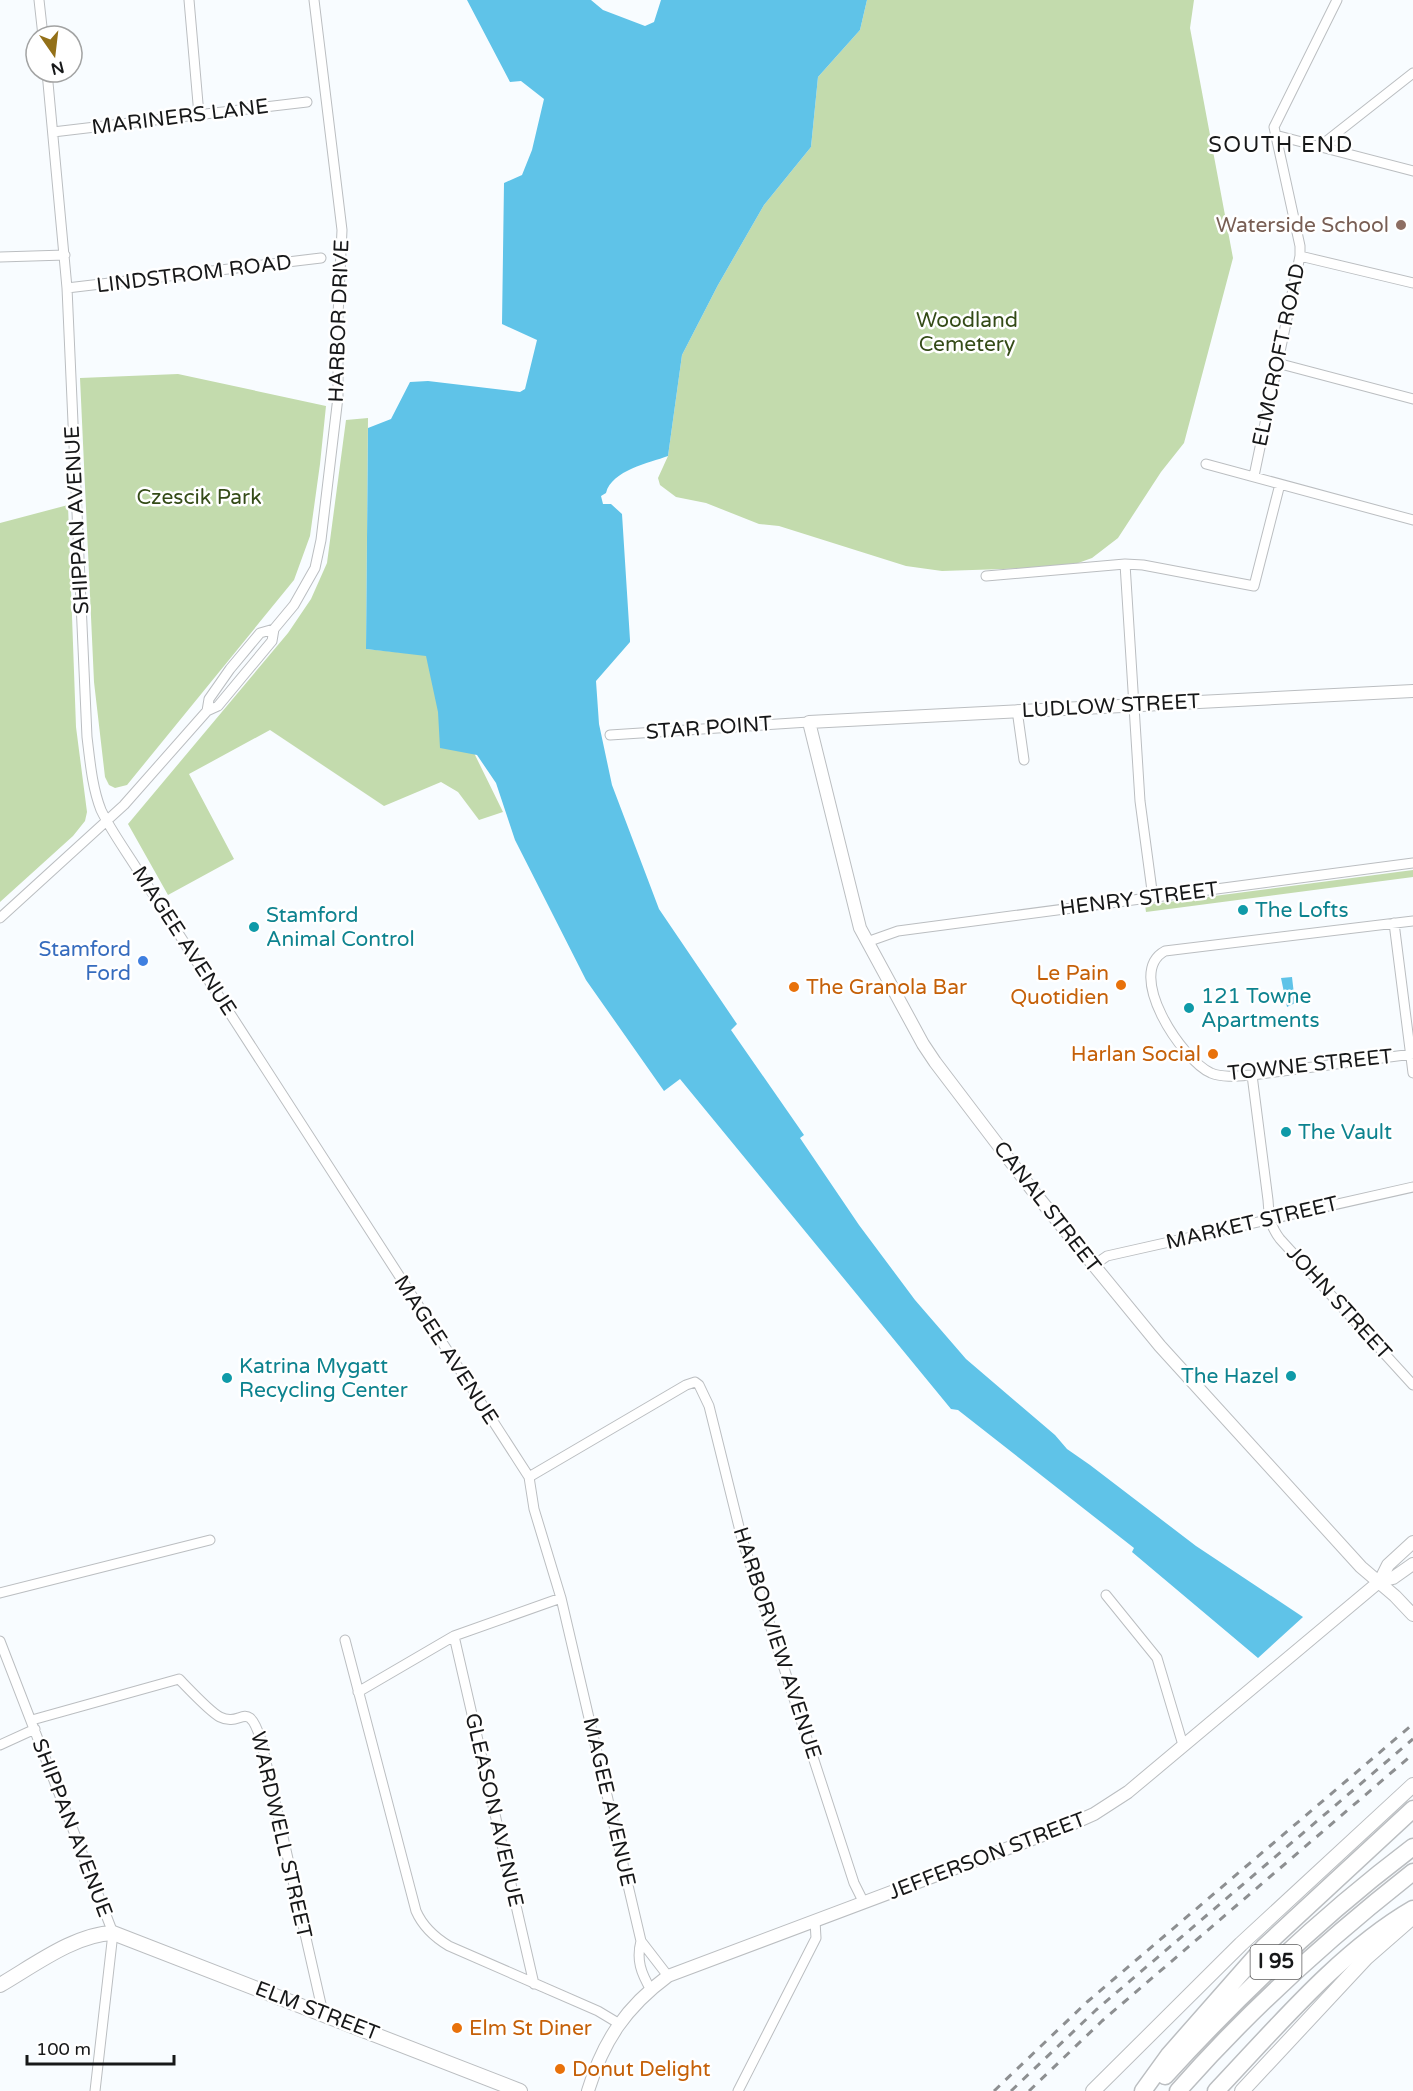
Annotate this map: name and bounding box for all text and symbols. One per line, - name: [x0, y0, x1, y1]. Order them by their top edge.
- north arrow: [24, 24, 84, 84]
- text: N: [49, 56, 66, 79]
- street label: MARINERS LANE: [90, 94, 270, 140]
- district label: SOUTH END: [1208, 132, 1354, 158]
- place label: Waterside School: [1216, 213, 1389, 238]
- marker: Waterside School: [1394, 218, 1408, 232]
- street label: HARBOR DRIVE: [324, 239, 354, 403]
- street label: LINDSTROM ROAD: [95, 250, 293, 298]
- street label: ELMCROFT ROAD: [1247, 261, 1311, 449]
- park label: Woodland Cemetery: [916, 308, 1018, 357]
- street label: SHIPPAN AVENUE: [60, 425, 94, 615]
- park label: Czescik Park: [136, 485, 262, 510]
- street label: LUDLOW STREET: [1021, 689, 1201, 723]
- street label: STAR POINT: [645, 711, 773, 745]
- street label: MAGEE AVENUE: [126, 862, 242, 1020]
- street label: HENRY STREET: [1058, 877, 1220, 921]
- place label: The Lofts: [1255, 898, 1348, 923]
- place label: Stamford Animal Control: [266, 903, 415, 952]
- marker: The Lofts: [1236, 903, 1250, 917]
- marker: Stamford Animal Control: [247, 920, 261, 934]
- place label: Stamford Ford: [39, 937, 131, 986]
- marker: Stamford Ford: [136, 954, 150, 968]
- place label: Le Pain Quotidien: [1010, 961, 1109, 1010]
- place label: The Granola Bar: [806, 975, 967, 1000]
- marker: Le Pain Quotidien: [1114, 978, 1128, 992]
- marker: The Granola Bar: [787, 980, 801, 994]
- place label: 121 Towne Apartments: [1201, 984, 1319, 1033]
- marker: 121 Towne Apartments: [1182, 1001, 1196, 1015]
- place label: Harlan Social: [1071, 1042, 1201, 1067]
- street label: TOWNE STREET: [1226, 1044, 1394, 1086]
- marker: Harlan Social: [1206, 1047, 1220, 1061]
- place label: The Vault: [1298, 1120, 1392, 1145]
- marker: The Vault: [1279, 1125, 1293, 1139]
- street label: CANAL STREET: [988, 1136, 1106, 1278]
- street label: MARKET STREET: [1163, 1191, 1341, 1255]
- street label: JOHN STREET: [1281, 1241, 1397, 1365]
- street label: MAGEE AVENUE: [388, 1271, 504, 1429]
- place label: Katrina Mygatt Recycling Center: [239, 1354, 408, 1403]
- place label: The Hazel: [1181, 1364, 1279, 1389]
- marker: The Hazel: [1284, 1369, 1298, 1383]
- marker: Katrina Mygatt Recycling Center: [220, 1371, 234, 1385]
- street label: HARBORVIEW AVENUE: [728, 1524, 826, 1762]
- street label: GLEASON AVENUE: [460, 1711, 528, 1909]
- street label: MAGEE AVENUE: [577, 1715, 641, 1889]
- street label: WARDWELL STREET: [245, 1729, 317, 1941]
- street label: SHIPPAN AVENUE: [26, 1735, 118, 1921]
- street label: JEFFERSON STREET: [885, 1807, 1089, 1905]
- road number: I 95: [1250, 1945, 1302, 1979]
- street label: ELM STREET: [251, 1976, 383, 2046]
- place label: Elm St Diner: [469, 2016, 592, 2041]
- marker: Elm St Diner: [450, 2021, 464, 2035]
- scale bar: [27, 2028, 174, 2066]
- text: 100 m: [36, 2038, 91, 2060]
- place label: Donut Delight: [572, 2057, 711, 2082]
- marker: Donut Delight: [553, 2062, 567, 2076]

